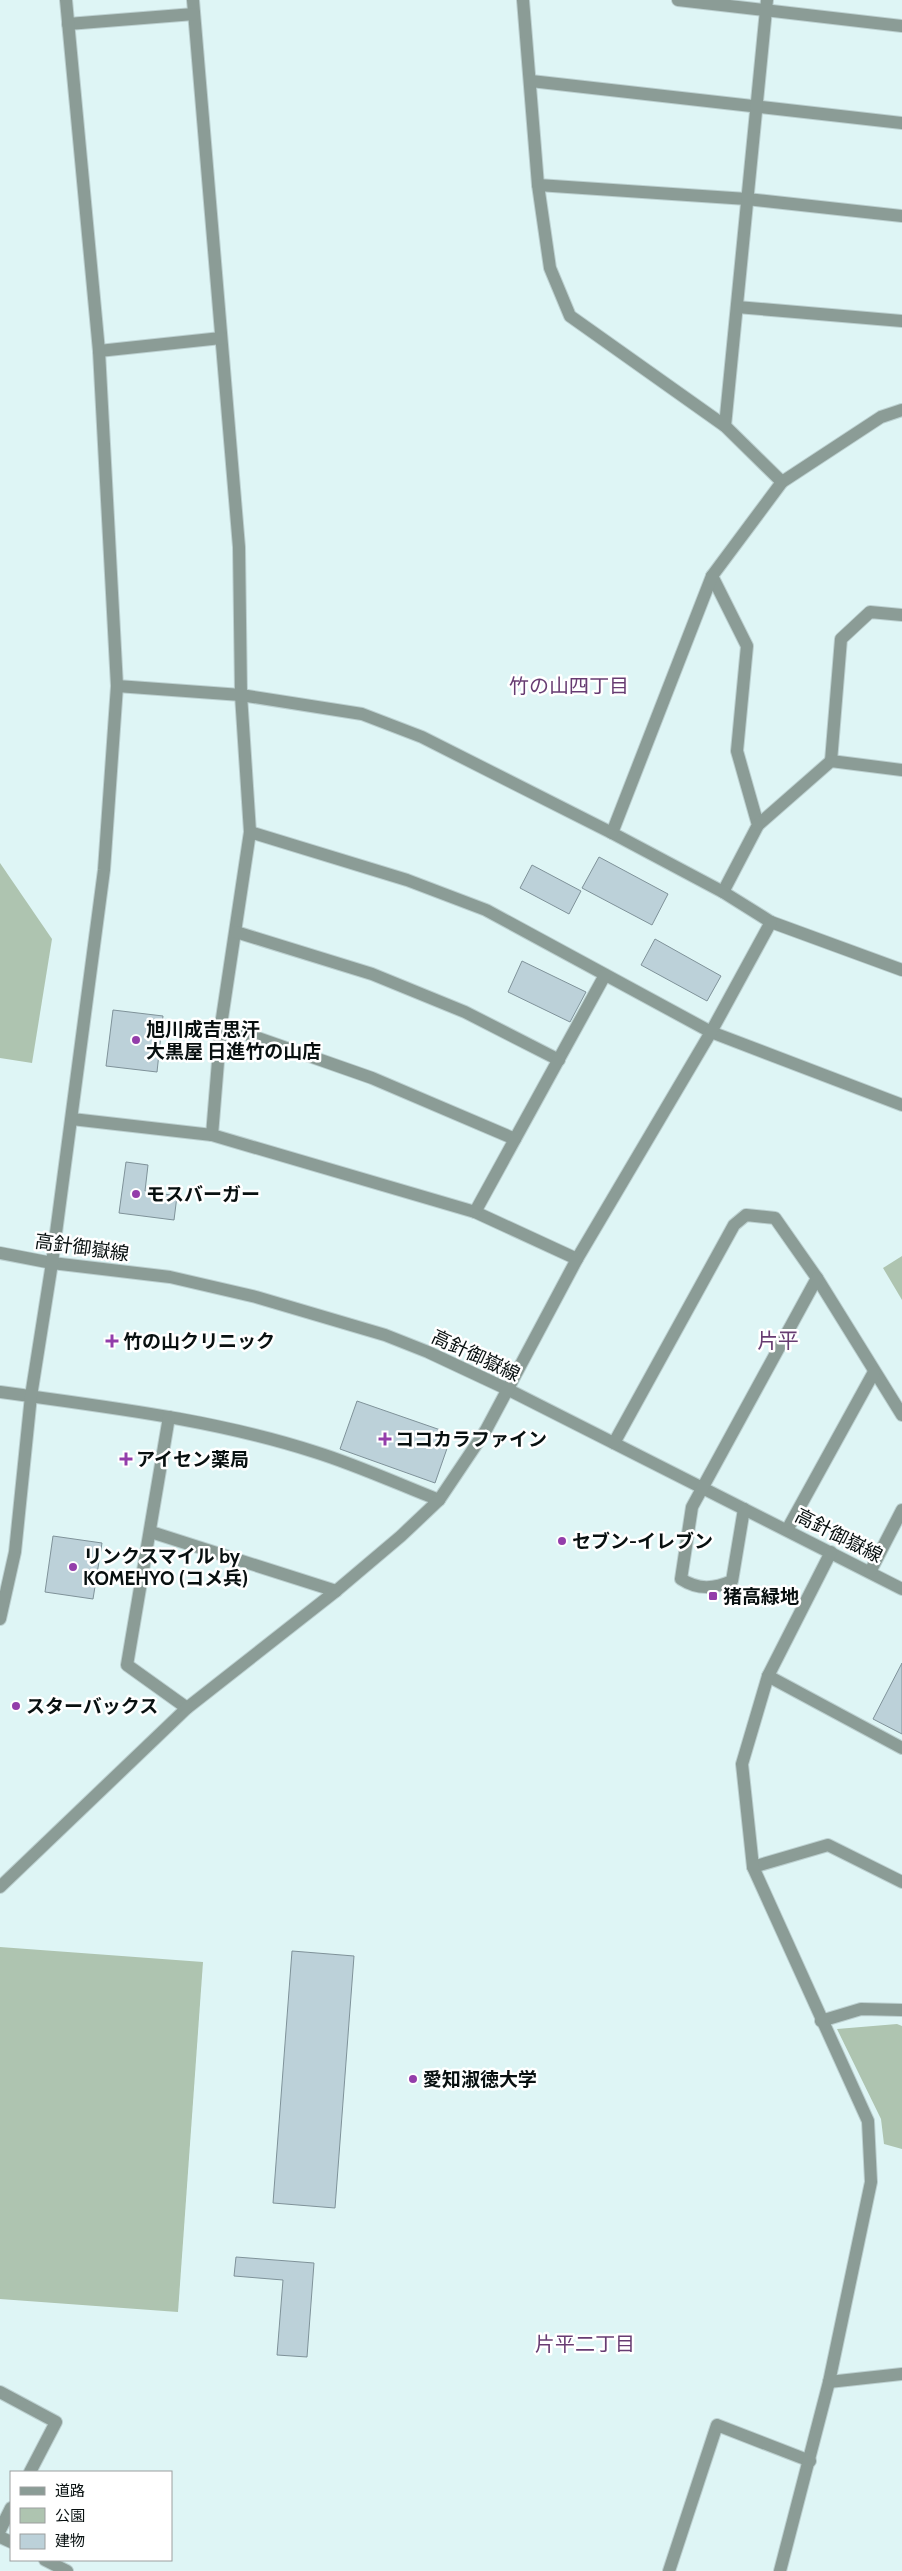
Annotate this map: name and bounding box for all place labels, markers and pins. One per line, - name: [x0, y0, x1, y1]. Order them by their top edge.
- place label: 旭川成吉思汗 大黒屋 日進竹の山店: [146, 1018, 321, 1063]
- marker: 旭川成吉思汗 大黒屋 日進竹の山店: [130, 1034, 142, 1046]
- place label: モスバーガー: [146, 1183, 260, 1206]
- marker: モスバーガー: [130, 1188, 142, 1200]
- place label: 竹の山クリニック: [123, 1330, 275, 1353]
- marker: 竹の山クリニック: [105, 1334, 119, 1348]
- place label: ココカラファイン: [395, 1428, 547, 1451]
- marker: ココカラファイン: [379, 1433, 391, 1445]
- place label: アイセン薬局: [136, 1448, 249, 1471]
- marker: アイセン薬局: [120, 1453, 132, 1465]
- place label: セブン-イレブン: [572, 1530, 713, 1553]
- marker: セブン-イレブン: [556, 1535, 568, 1547]
- place label: リンクスマイル by KOMEHYO (コメ兵): [83, 1545, 248, 1590]
- marker: リンクスマイル by KOMEHYO (コメ兵): [67, 1561, 79, 1573]
- place label: 猪高緑地: [723, 1585, 799, 1608]
- marker: 猪高緑地: [707, 1590, 719, 1602]
- place label: スターバックス: [26, 1695, 158, 1718]
- marker: スターバックス: [10, 1700, 22, 1712]
- place label: 愛知淑徳大学: [423, 2068, 537, 2091]
- marker: 愛知淑徳大学: [407, 2073, 419, 2085]

